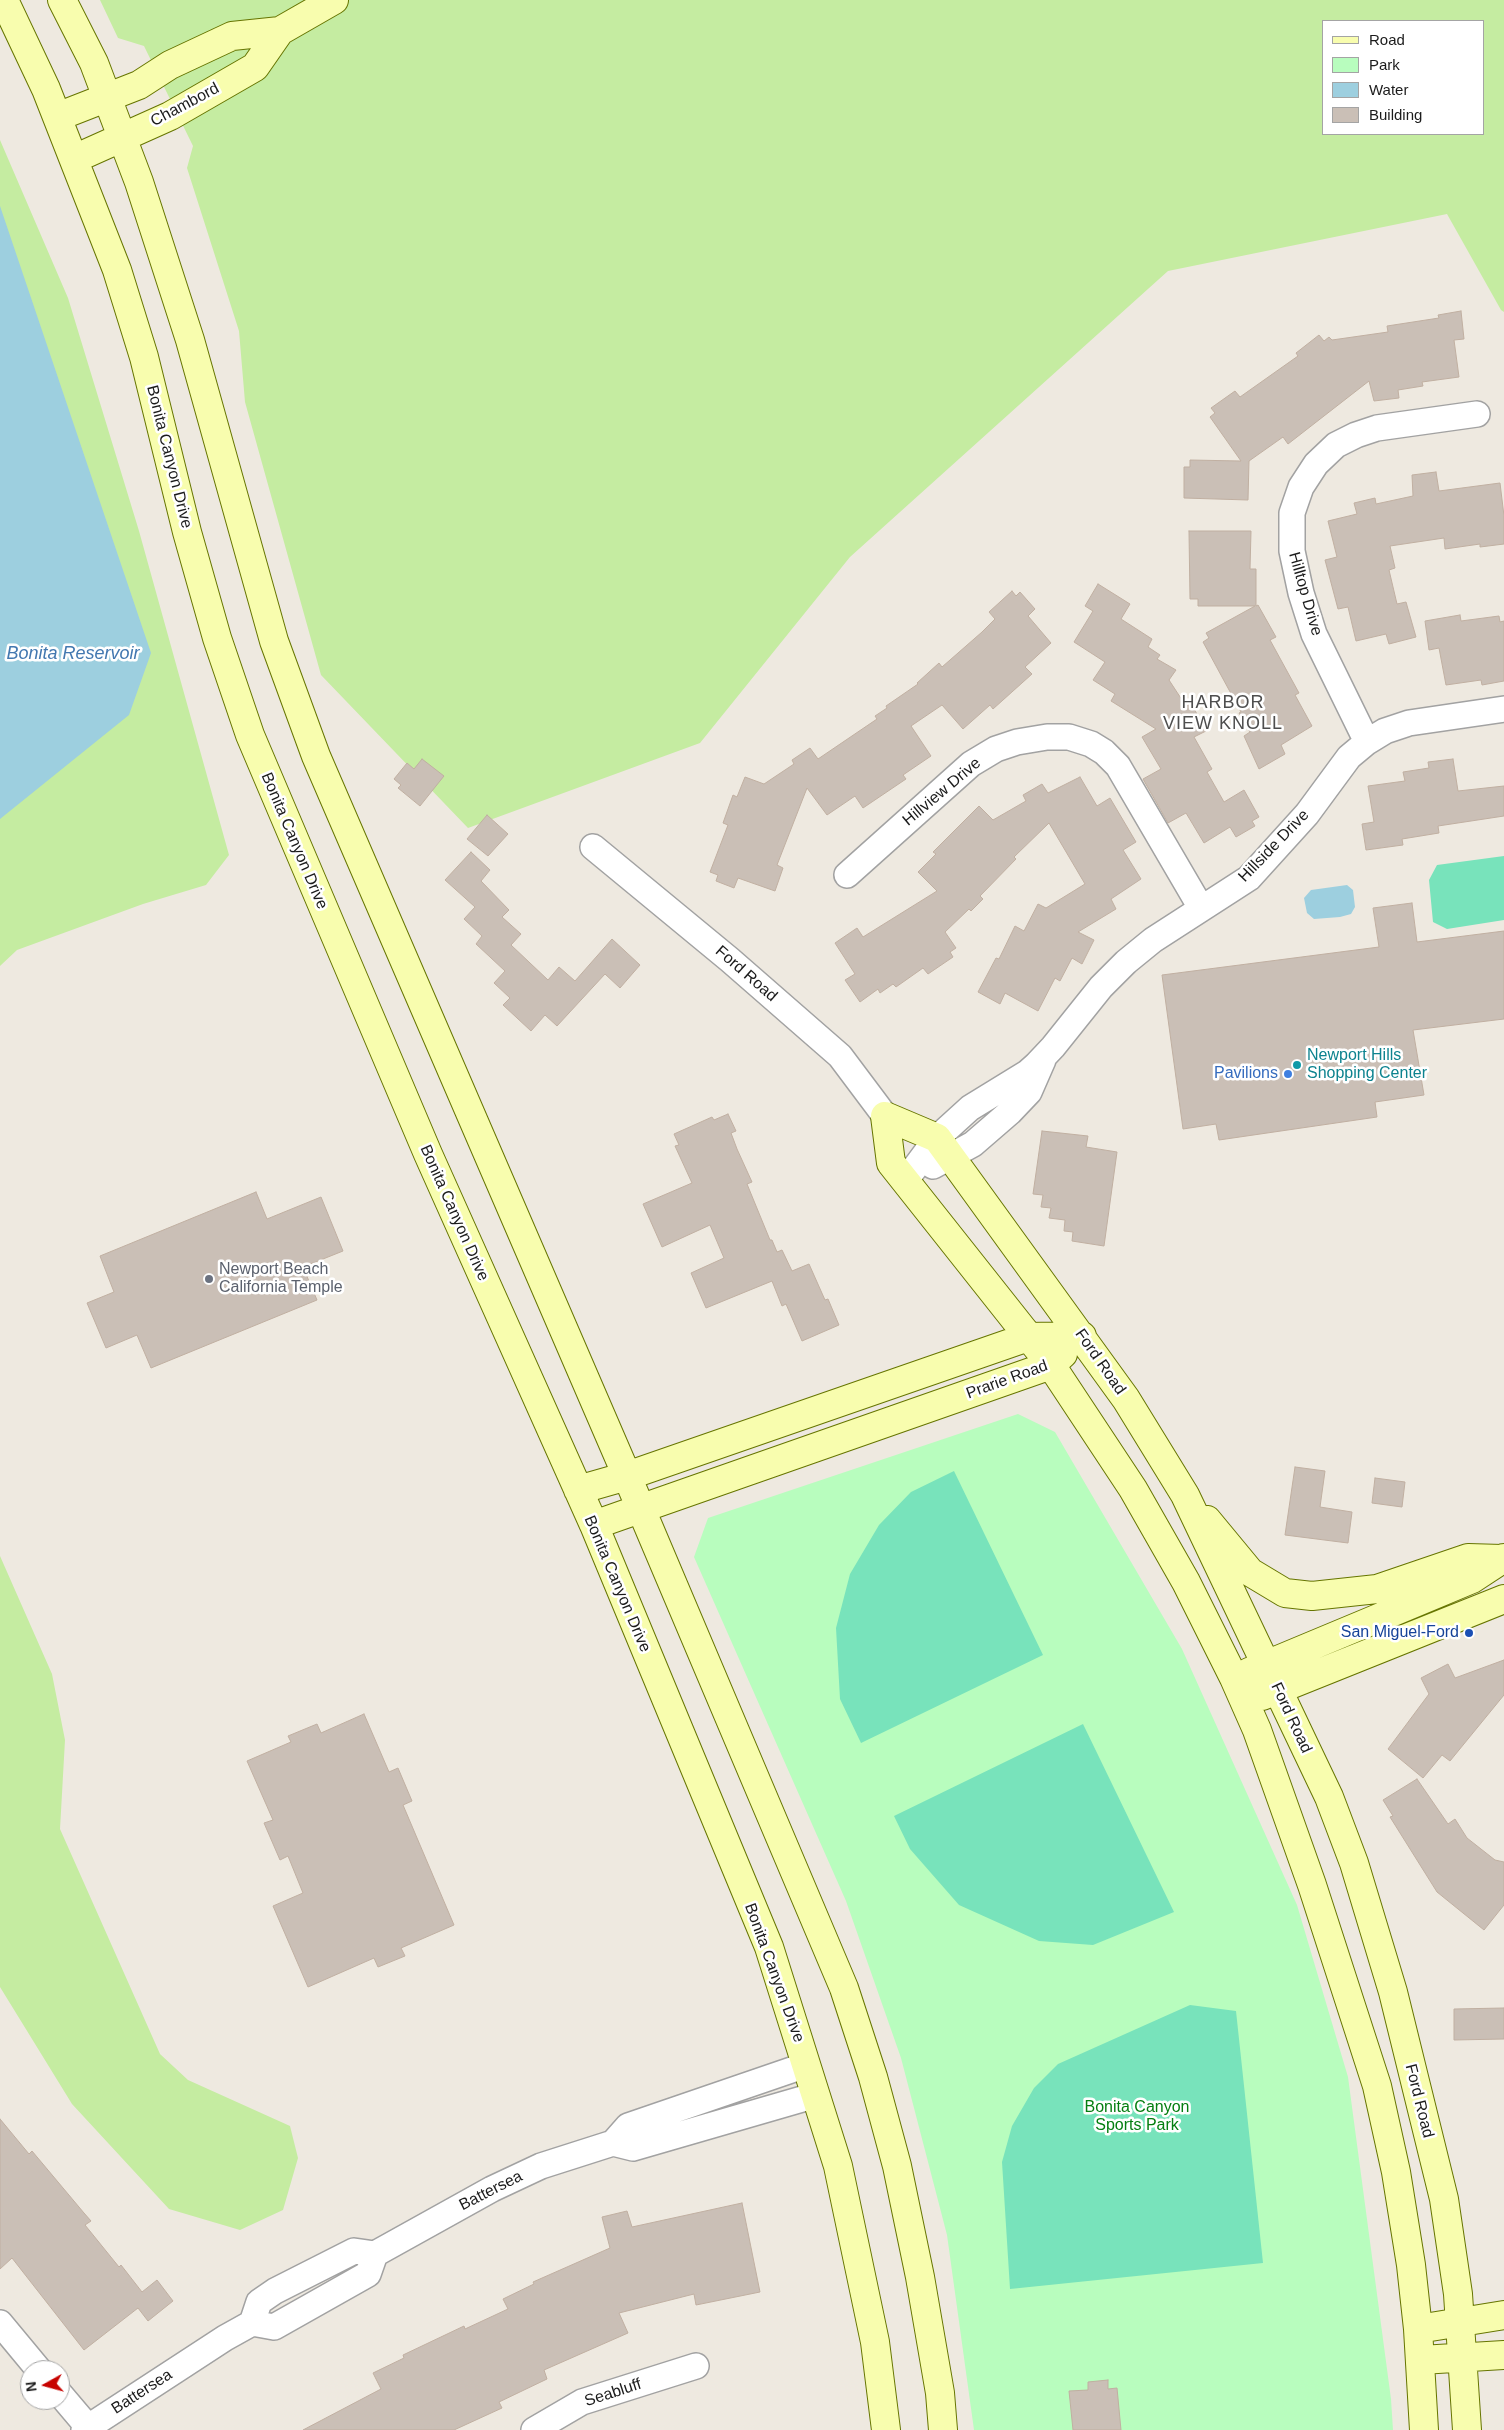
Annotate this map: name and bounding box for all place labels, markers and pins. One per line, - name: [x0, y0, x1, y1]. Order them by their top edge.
- place label: Newport Hills Shopping Center: [1307, 1046, 1427, 1084]
- marker: Newport Hills Shopping Center: [1291, 1059, 1303, 1071]
- place label: Pavilions: [1214, 1064, 1278, 1084]
- marker: Pavilions: [1282, 1068, 1294, 1080]
- place label: Newport Beach California Temple: [219, 1260, 343, 1298]
- marker: Newport Beach California Temple: [203, 1273, 215, 1285]
- place label: San Miguel-Ford: [1341, 1623, 1459, 1643]
- marker: San Miguel-Ford: [1463, 1627, 1475, 1639]

